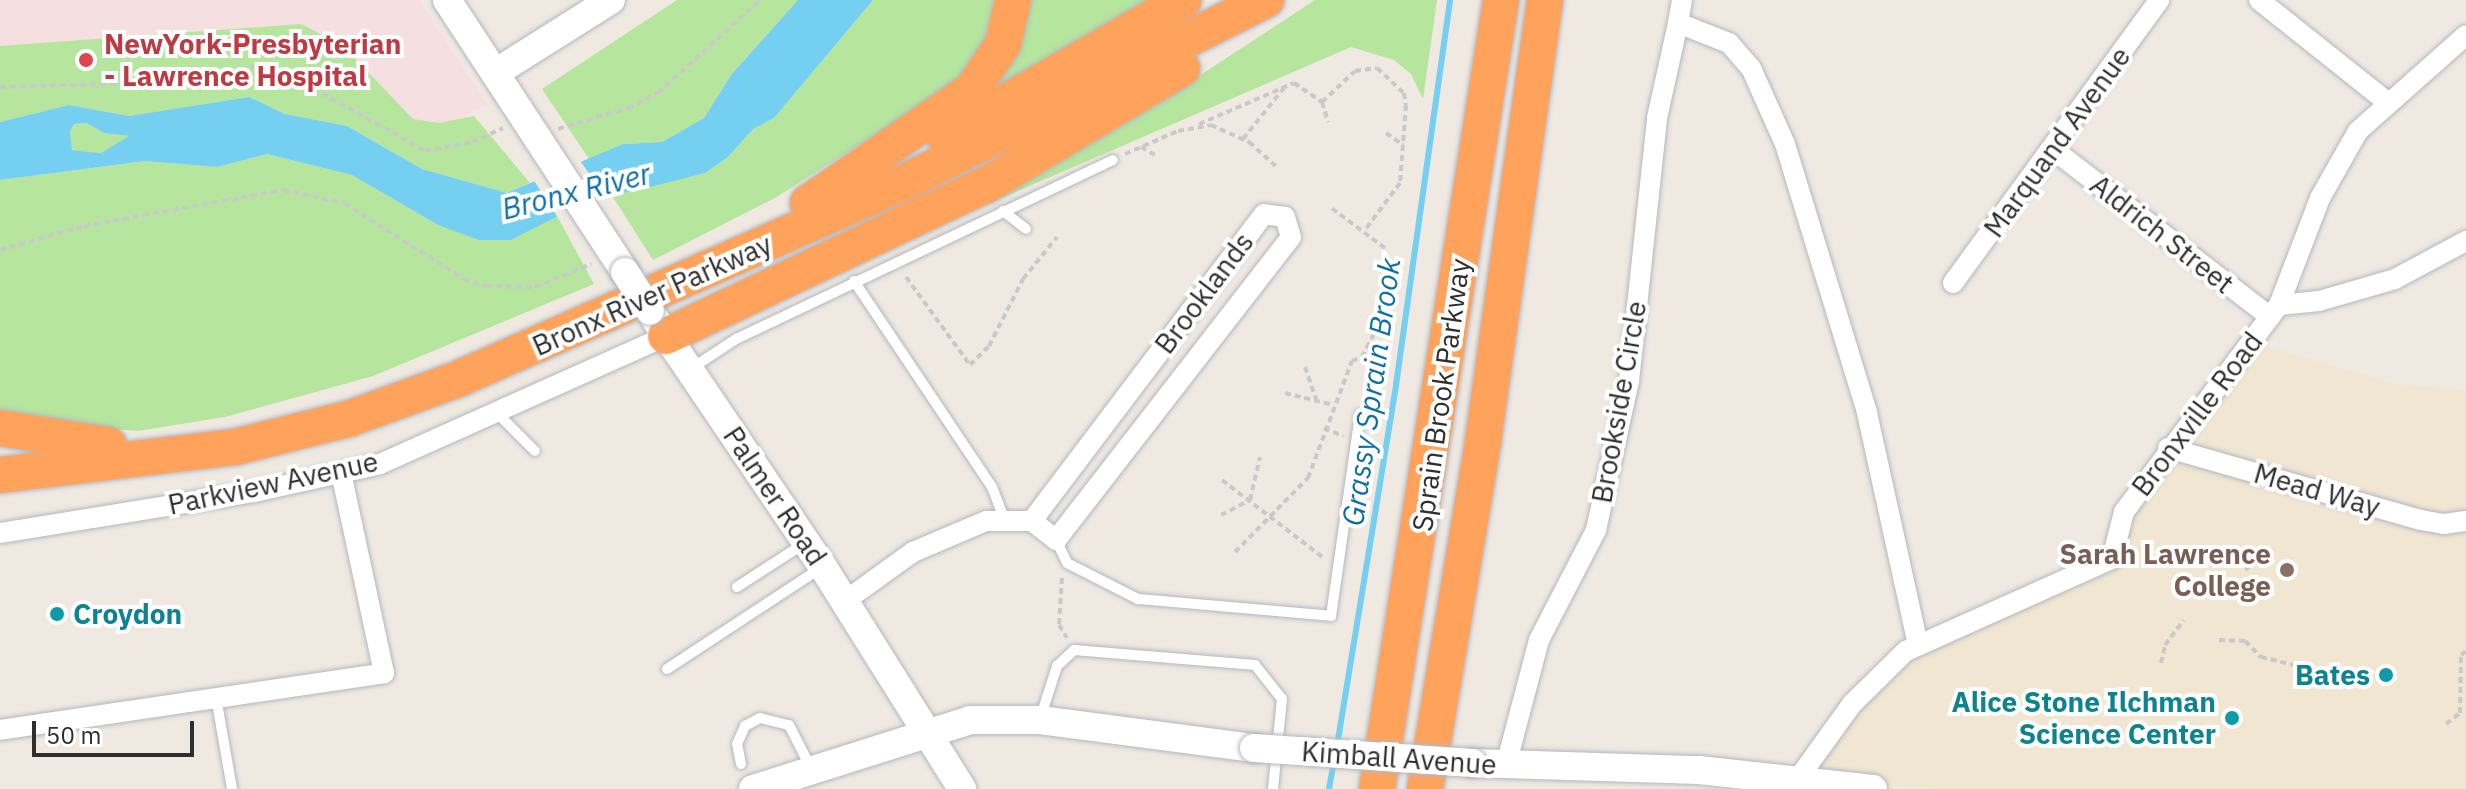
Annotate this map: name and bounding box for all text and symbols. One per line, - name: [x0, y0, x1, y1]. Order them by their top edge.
- place label: NewYork-Presbyterian - Lawrence Hospital: [104, 27, 401, 93]
- street label: Marquand Avenue: [1977, 40, 2137, 244]
- marker: NewYork-Presbyterian - Lawrence Hospital: [75, 49, 97, 71]
- water label: Bronx River: [498, 155, 654, 227]
- street label: Aldrich Street: [2084, 168, 2240, 300]
- street label: Brooklands: [1148, 226, 1260, 360]
- street label: Bronx River Parkway: [527, 227, 777, 363]
- water label: Grassy Sprain Brook: [1334, 256, 1408, 528]
- street label: Sprain Brook Parkway: [1405, 257, 1477, 533]
- street label: Brookside Circle: [1585, 298, 1653, 506]
- street label: Bronxville Road: [2124, 325, 2270, 503]
- street label: Palmer Road: [716, 420, 834, 572]
- street label: Parkview Avenue: [165, 444, 381, 522]
- street label: Mead Way: [2250, 456, 2384, 524]
- place label: Sarah Lawrence College: [2060, 537, 2271, 603]
- marker: Sarah Lawrence College: [2278, 561, 2296, 579]
- place label: Croydon: [73, 597, 182, 631]
- marker: Croydon: [48, 605, 66, 623]
- place label: Bates: [2295, 658, 2370, 692]
- marker: Bates: [2377, 666, 2395, 684]
- place label: Alice Stone Ilchman Science Center: [1951, 685, 2216, 751]
- scale bar: [36, 705, 198, 755]
- marker: Alice Stone Ilchman Science Center: [2223, 709, 2241, 727]
- text: 50 m: [46, 719, 101, 751]
- street label: Kimball Avenue: [1300, 734, 1498, 782]

